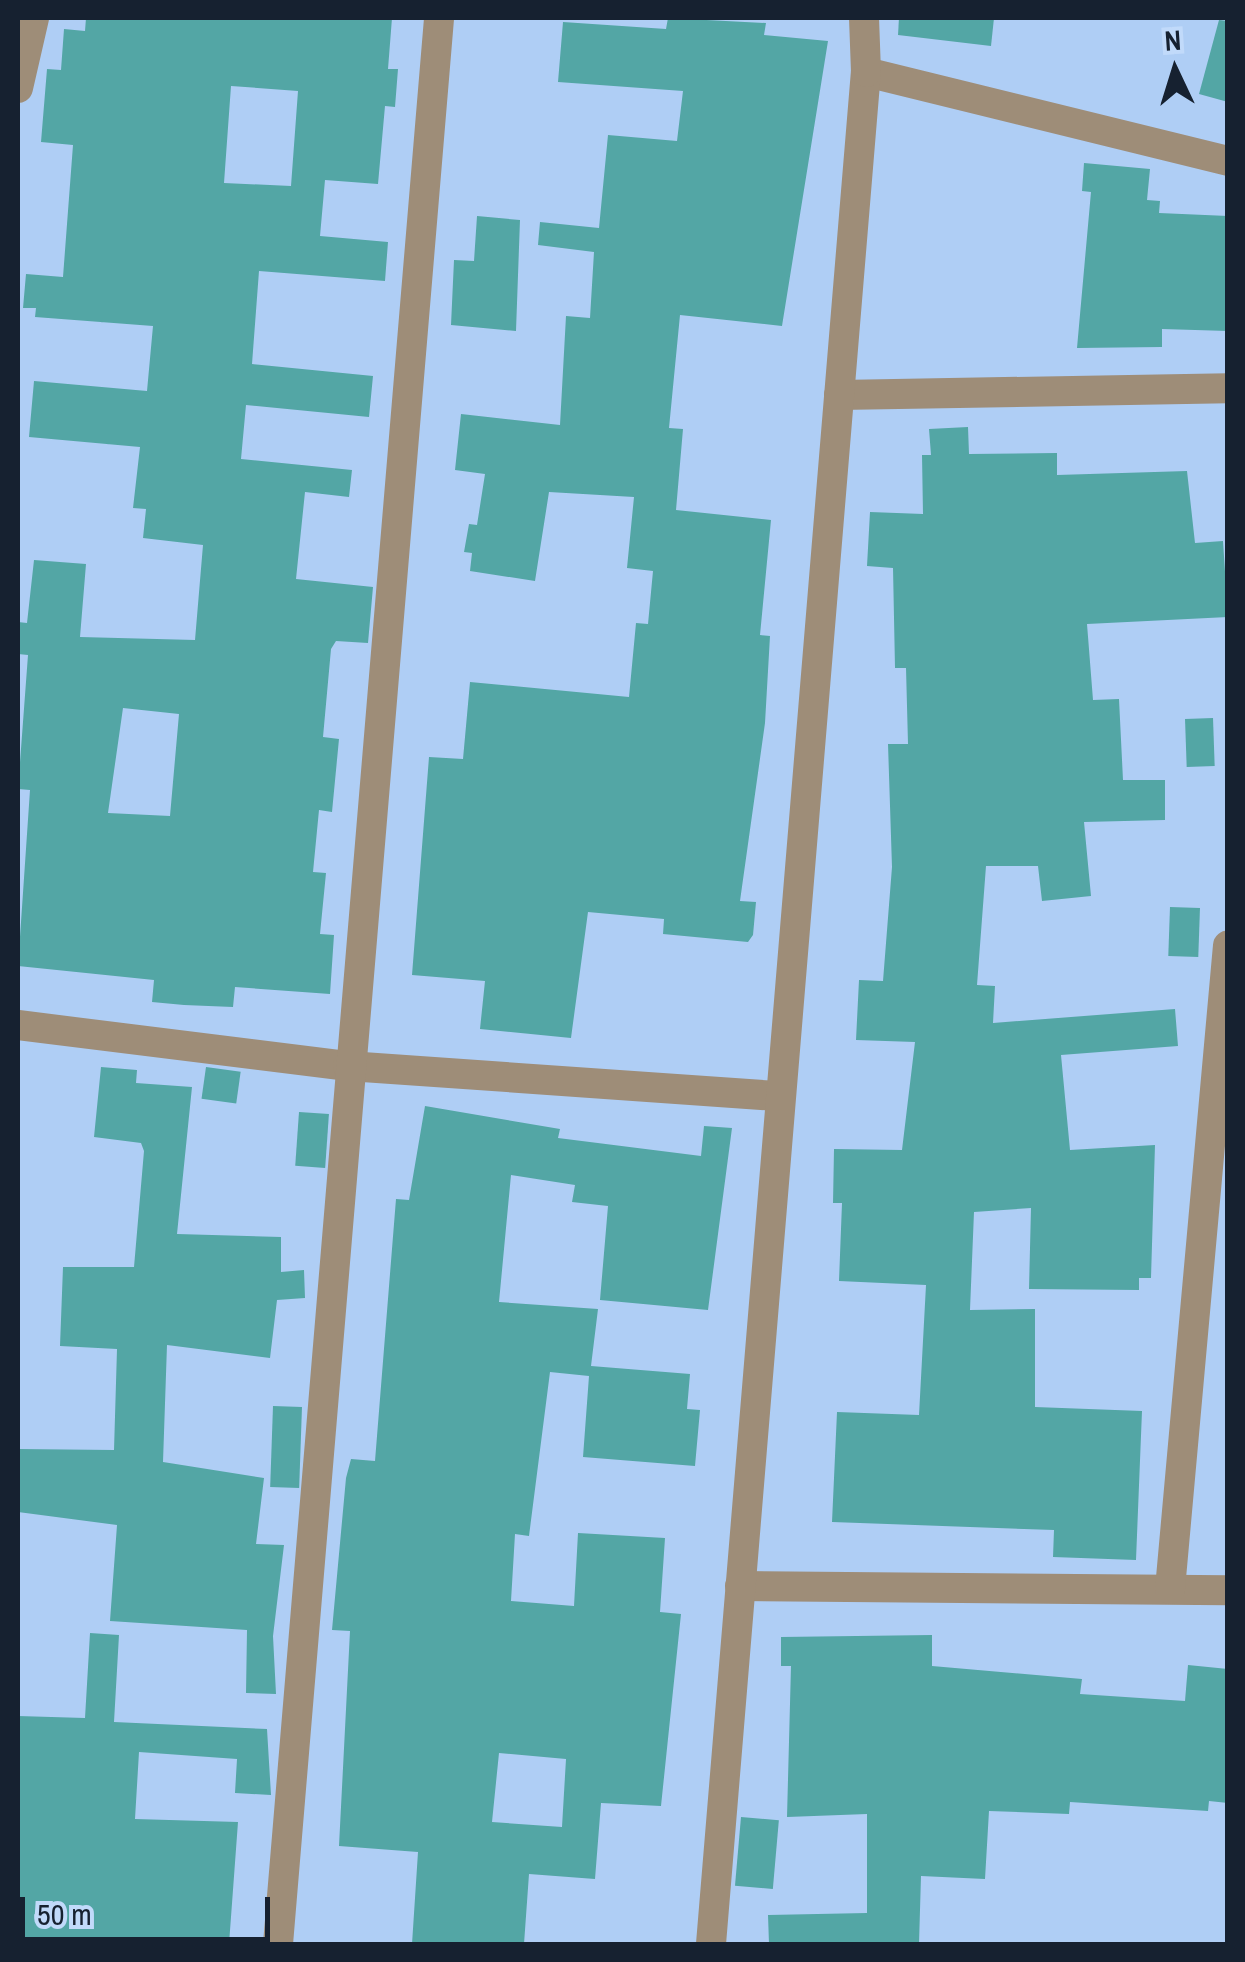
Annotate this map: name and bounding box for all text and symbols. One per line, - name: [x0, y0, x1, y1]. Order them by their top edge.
- north arrow: [1125, 20, 1225, 120]
- text: N: [1163, 21, 1182, 60]
- scale bar: [25, 1877, 275, 1939]
- text: 50 m: [37, 1894, 92, 1934]

